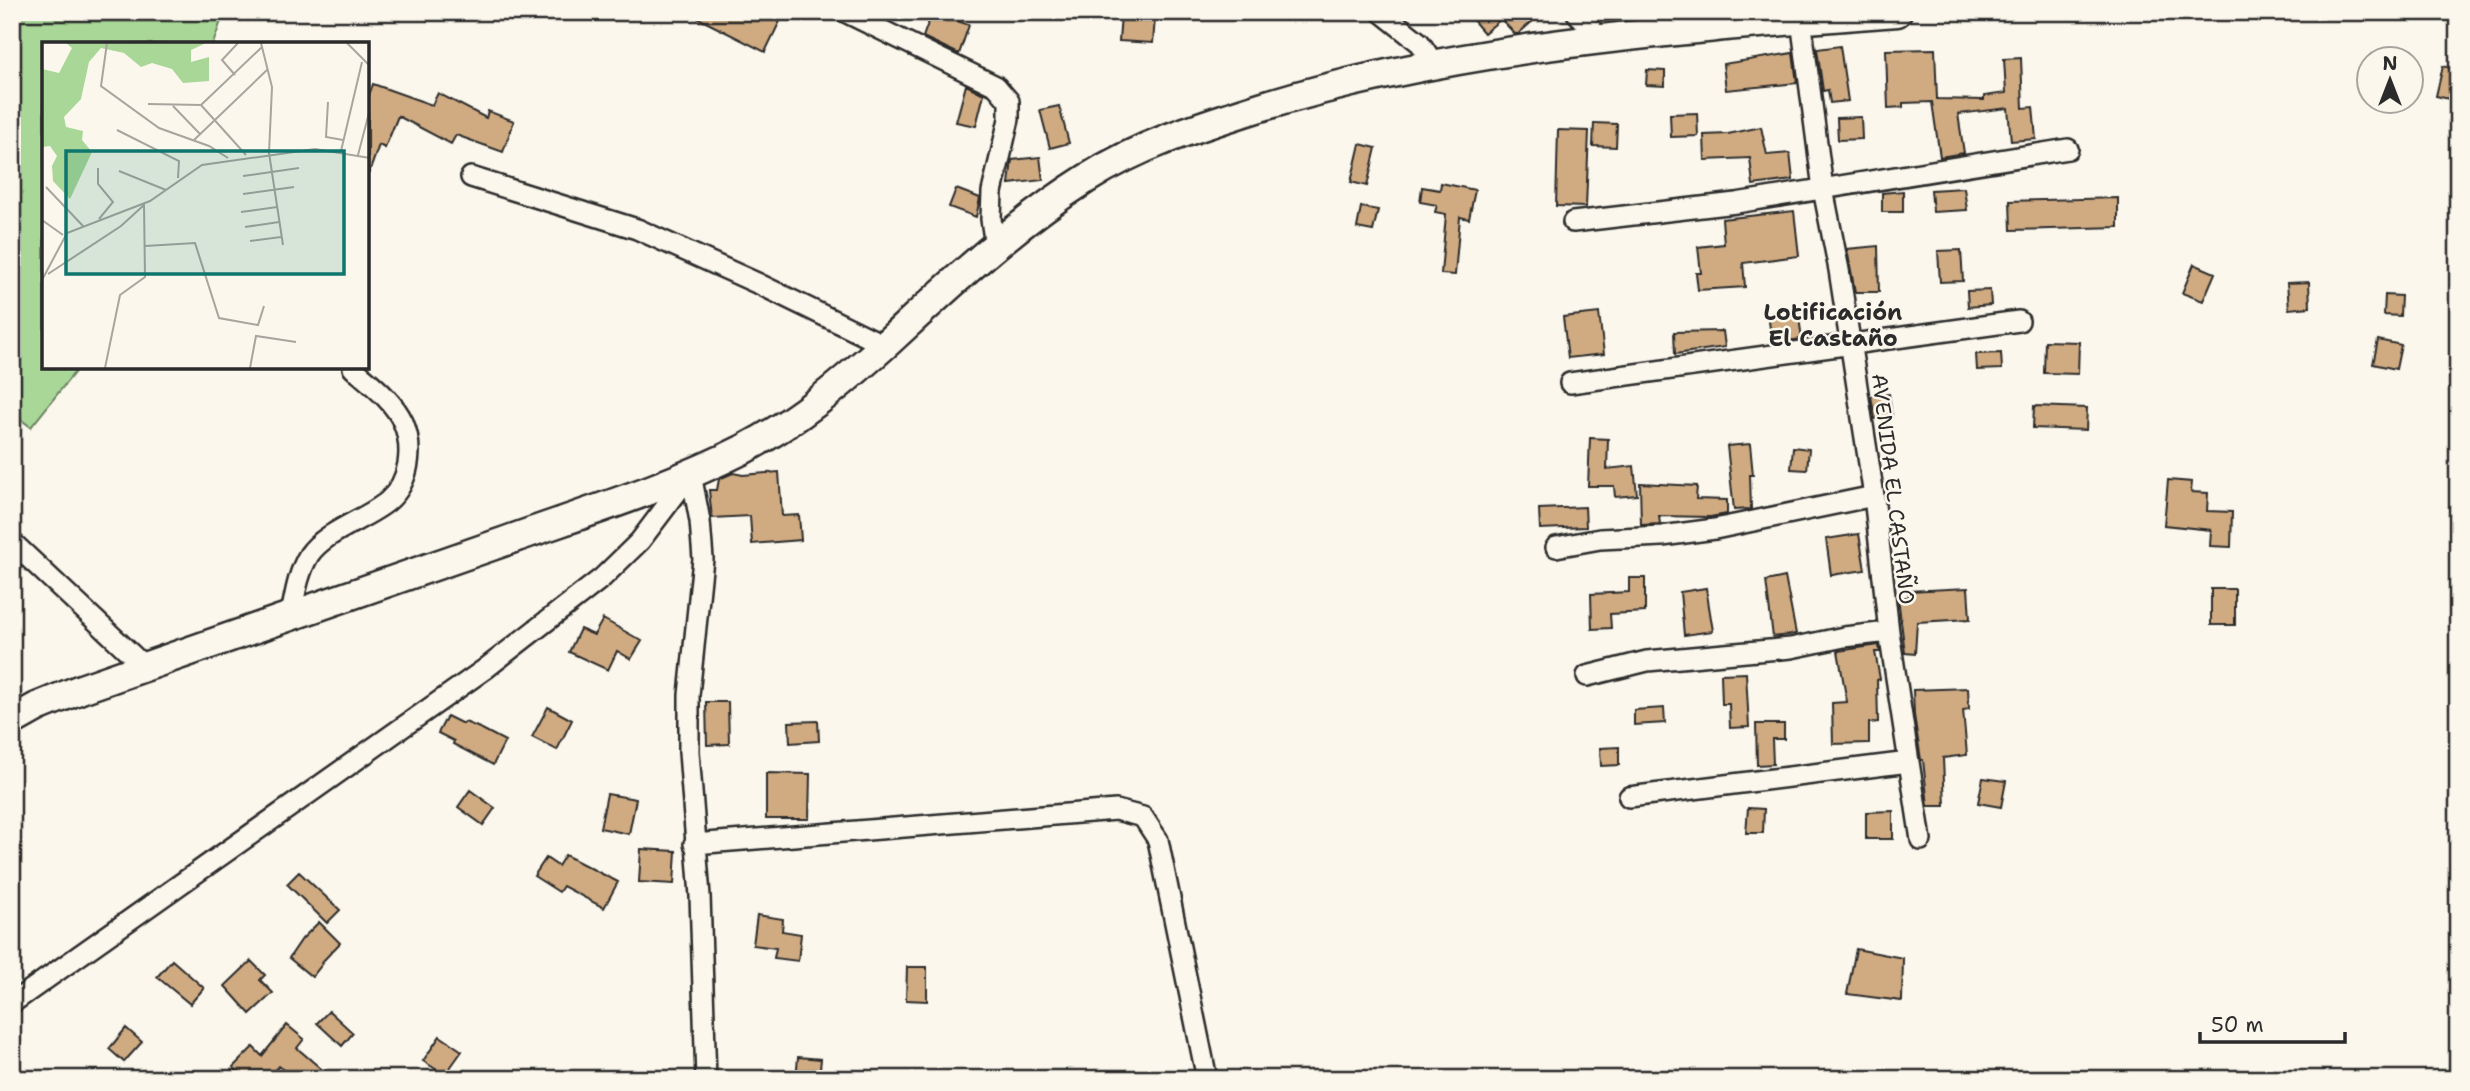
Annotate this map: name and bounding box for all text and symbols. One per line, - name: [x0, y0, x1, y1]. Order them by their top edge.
- inset map: [42, 42, 369, 369]
- north arrow: [2354, 46, 2424, 116]
- text: N: [2382, 51, 2398, 76]
- district label: Lotificación El Castaño: [1764, 297, 1902, 353]
- street label: AVENIDA EL CASTAÑO: [1865, 372, 1922, 606]
- scale bar: [2200, 1000, 2346, 1044]
- text: 50 m: [2211, 1011, 2264, 1039]

